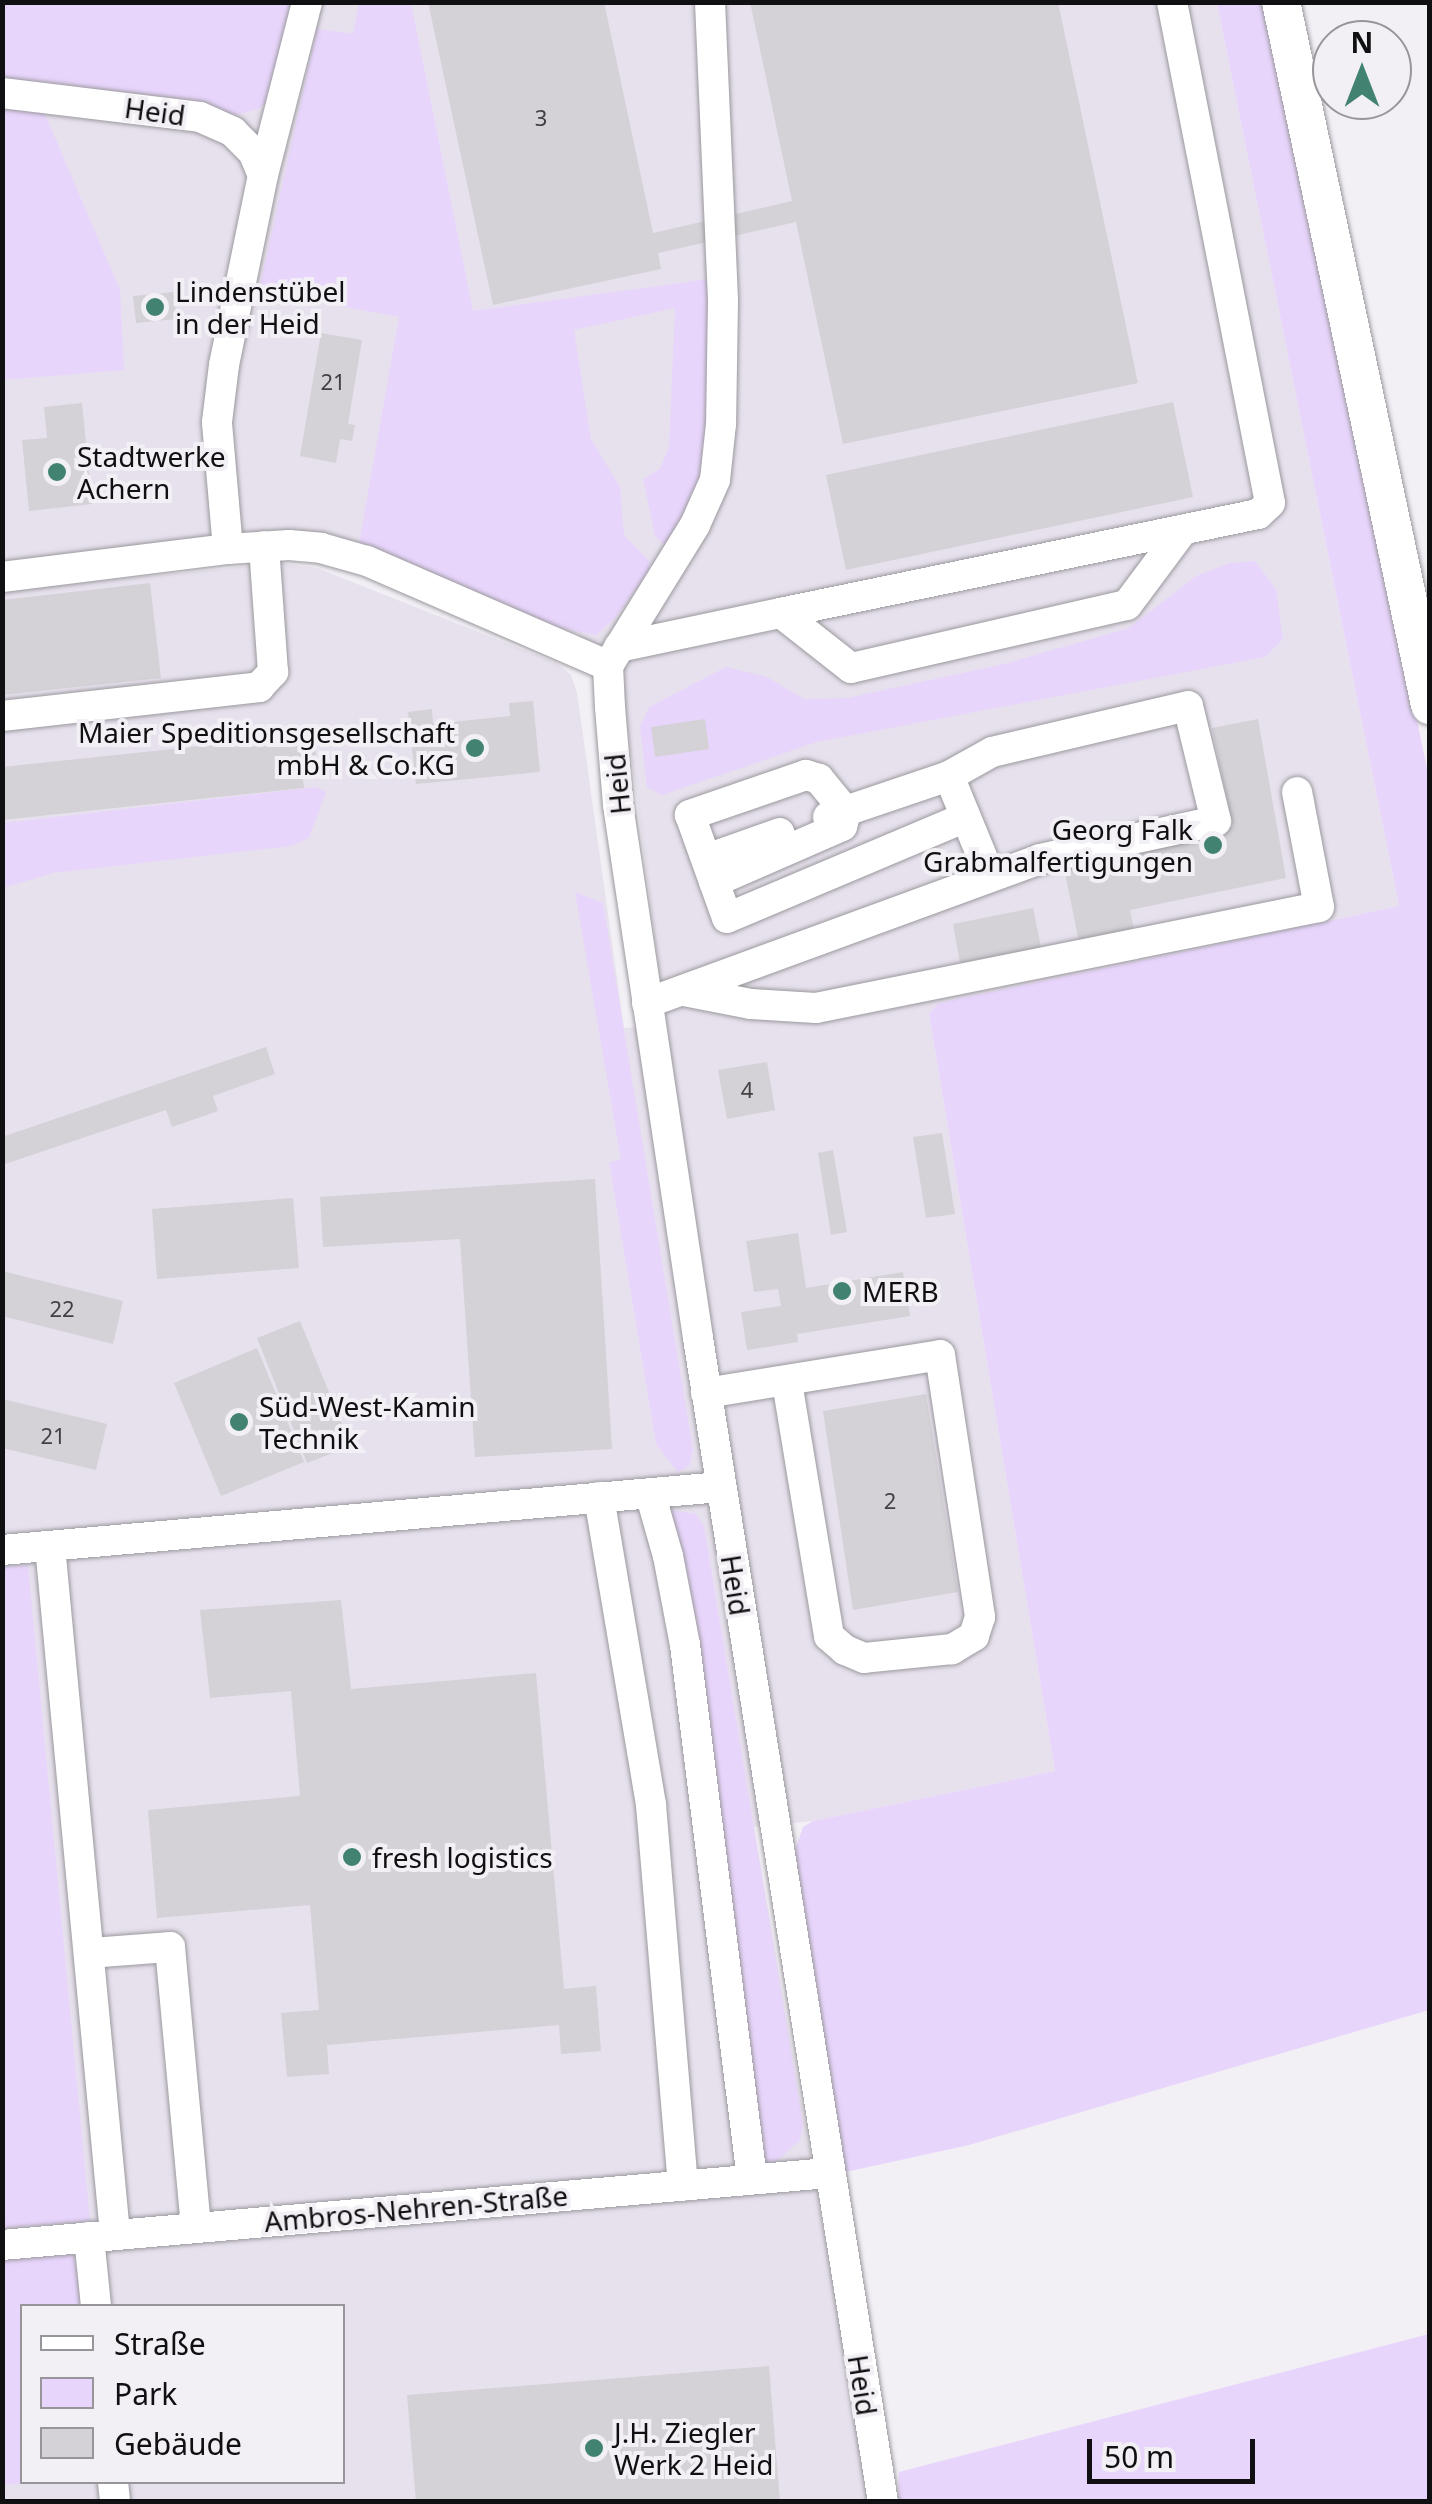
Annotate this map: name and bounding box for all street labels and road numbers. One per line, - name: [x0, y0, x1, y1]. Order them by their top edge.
- street label: Heid: [122, 90, 188, 132]
- street label: Heid: [597, 752, 637, 816]
- street label: Heid: [715, 1552, 757, 1618]
- street label: Ambros-Nehren-Straße: [263, 2178, 569, 2238]
- street label: Heid: [842, 2352, 884, 2418]

